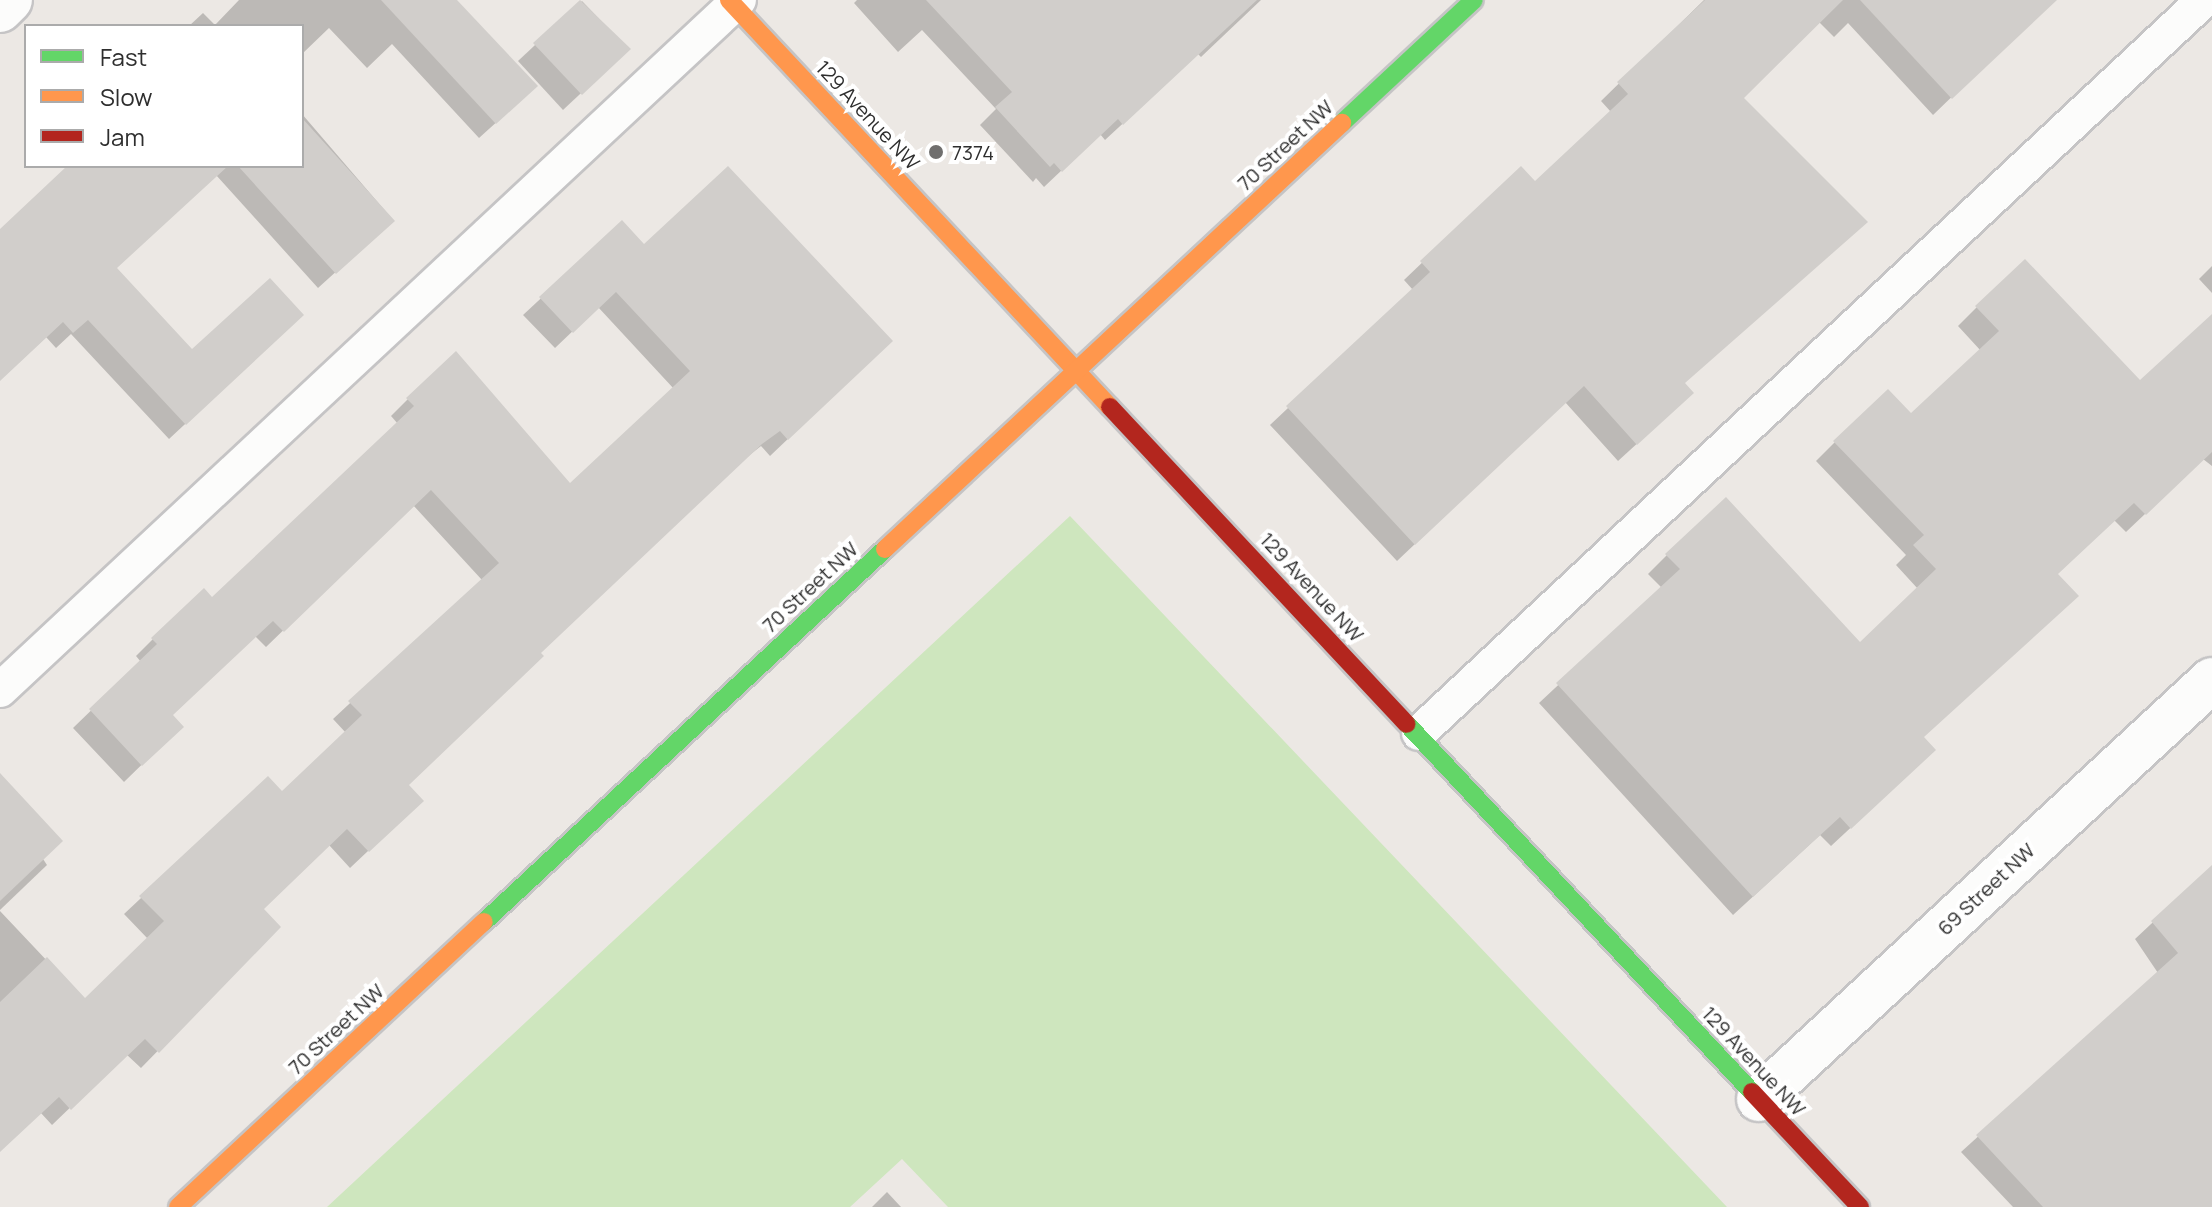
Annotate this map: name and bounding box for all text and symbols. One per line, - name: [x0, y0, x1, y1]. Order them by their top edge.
- legend: [24, 24, 304, 168]
- text: Fast: [100, 40, 147, 73]
- street label: 129 Avenue NW: [811, 55, 925, 175]
- text: Slow: [100, 80, 153, 113]
- street label: 70 Street NW: [1232, 95, 1338, 195]
- text: Jam: [100, 120, 145, 153]
- place label: 7374: [952, 140, 994, 164]
- marker: 7374: [927, 143, 945, 161]
- street label: 129 Avenue NW: [1255, 527, 1369, 647]
- street label: 70 Street NW: [757, 537, 863, 637]
- street label: 69 Street NW: [1933, 838, 2039, 940]
- street label: 70 Street NW: [283, 979, 389, 1079]
- street label: 129 Avenue NW: [1697, 1001, 1811, 1121]

